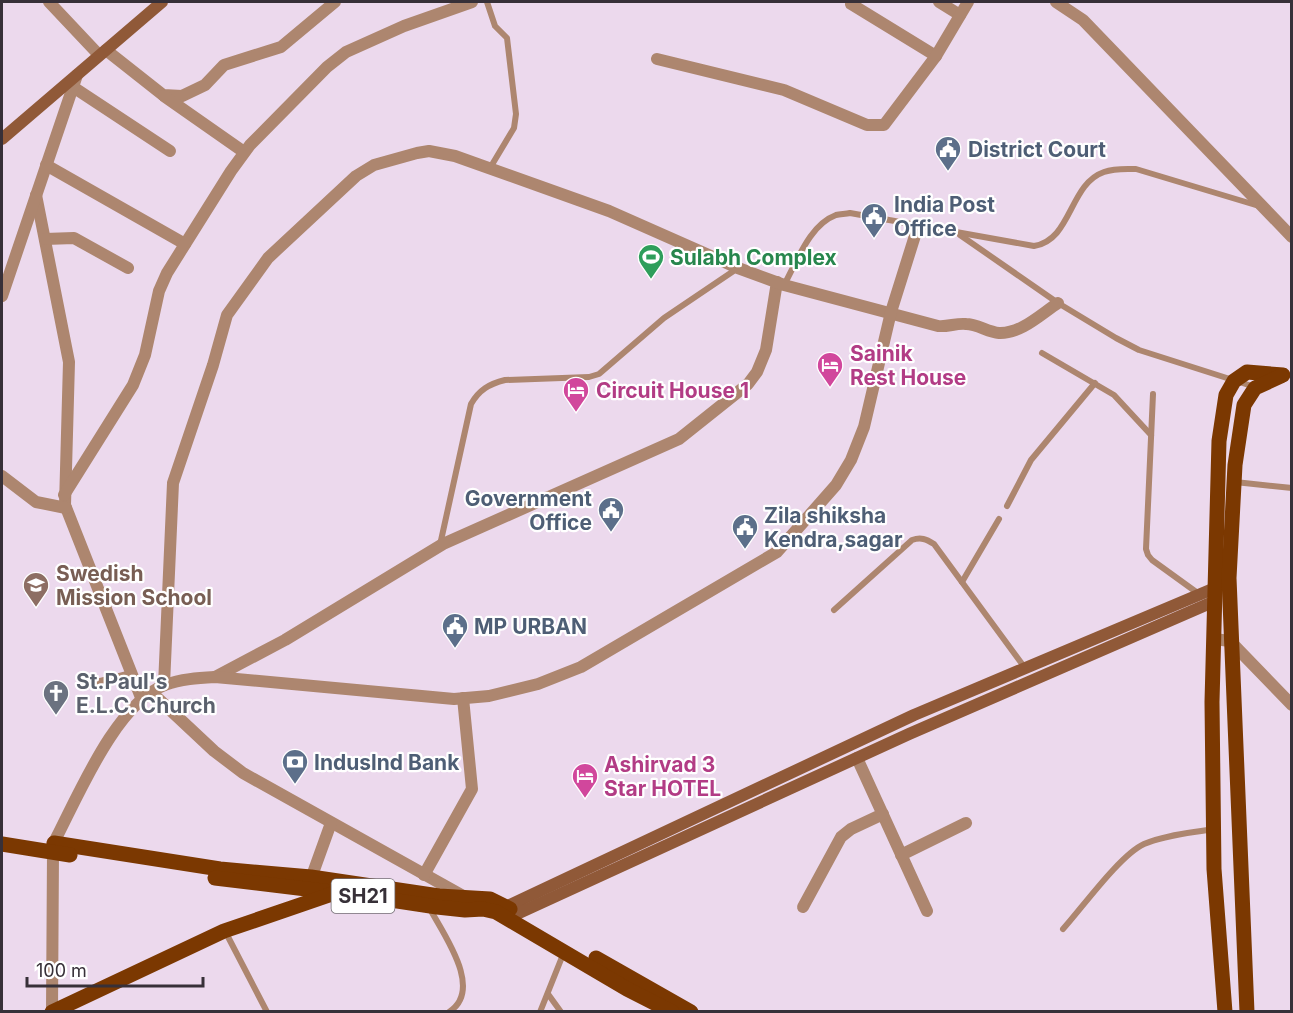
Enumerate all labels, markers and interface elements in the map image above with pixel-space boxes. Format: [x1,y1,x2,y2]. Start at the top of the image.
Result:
public building icon: District Court [933,134,963,172]
place label: District Court [968,137,1106,162]
place label: India Post Office [894,192,995,241]
public building icon: India Post Office [859,201,889,239]
sports icon: Sulabh Complex [636,242,666,280]
place label: Sulabh Complex [670,245,837,270]
place label: Sainik Rest House [850,341,966,390]
hotel icon: Sainik Rest House [815,350,845,388]
hotel icon: Circuit House 1 [561,375,591,413]
place label: Circuit House 1 [596,378,749,403]
place label: Government Office [465,486,592,535]
public building icon: Government Office [596,495,626,533]
place label: Zila shiksha Kendra,sagar [764,503,903,552]
public building icon: Zila shiksha Kendra,sagar [730,512,760,550]
place label: Swedish Mission School [56,561,212,610]
school or university icon: Swedish Mission School [21,570,51,608]
public building icon: MP URBAN [440,611,470,649]
place label: MP URBAN [474,614,587,639]
place label: St.Paul's E.L.C. Church [76,669,216,718]
church icon: St.Paul's E.L.C. Church [41,678,71,716]
bank icon: Induslnd Bank [280,747,310,785]
place label: Induslnd Bank [314,750,460,775]
place label: Ashirvad 3 Star HOTEL [604,752,721,801]
hotel icon: Ashirvad 3 Star HOTEL [570,761,600,799]
road number: SH21 [332,879,394,913]
scale bar [27,950,202,988]
text: 100 m [36,960,87,981]

